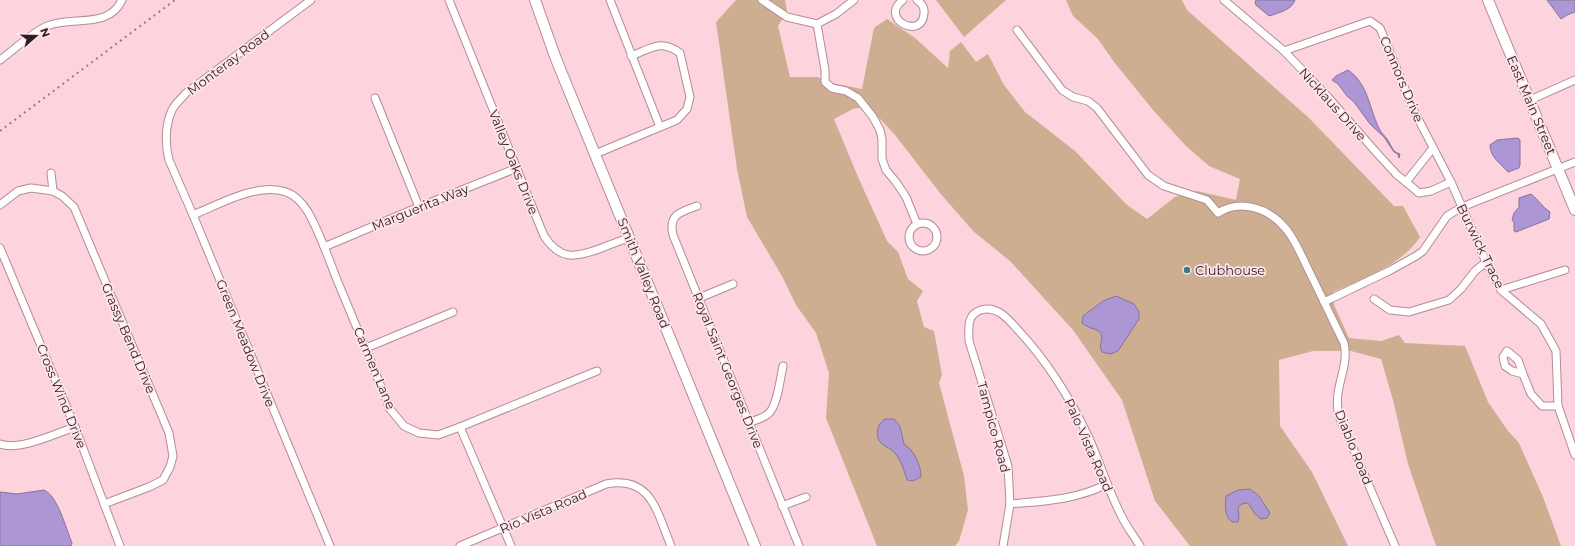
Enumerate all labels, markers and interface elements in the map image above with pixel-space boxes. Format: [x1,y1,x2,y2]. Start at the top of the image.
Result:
north arrow [16,16,56,56]
text: N [37,26,53,39]
street label: Monteray Road [184,26,272,98]
street label: Connors Drive [1377,34,1427,125]
street label: East Main Street [1504,53,1560,157]
street label: Nicklaus Drive [1296,64,1370,144]
street label: Valley Oaks Drive [486,107,542,217]
street label: Marguerita Way [369,180,472,234]
street label: Burwick Trace [1454,201,1508,291]
street label: Smith Valley Road [615,215,673,331]
place label: Clubhouse [1195,262,1265,278]
marker: Clubhouse [1182,265,1192,275]
street label: Green Meadow Drive [213,277,279,409]
street label: Grassy Bend Drive [99,280,160,396]
street label: Royal Saint Georges Drive [689,290,767,451]
street label: Carmen Lane [350,325,400,412]
street label: Cross Wind Drive [34,341,90,451]
street label: Tampico Road [974,380,1014,474]
street label: Palo Vista Road [1061,396,1117,494]
street label: Diablo Road [1332,407,1376,487]
street label: Rio Vista Road [497,485,589,537]

